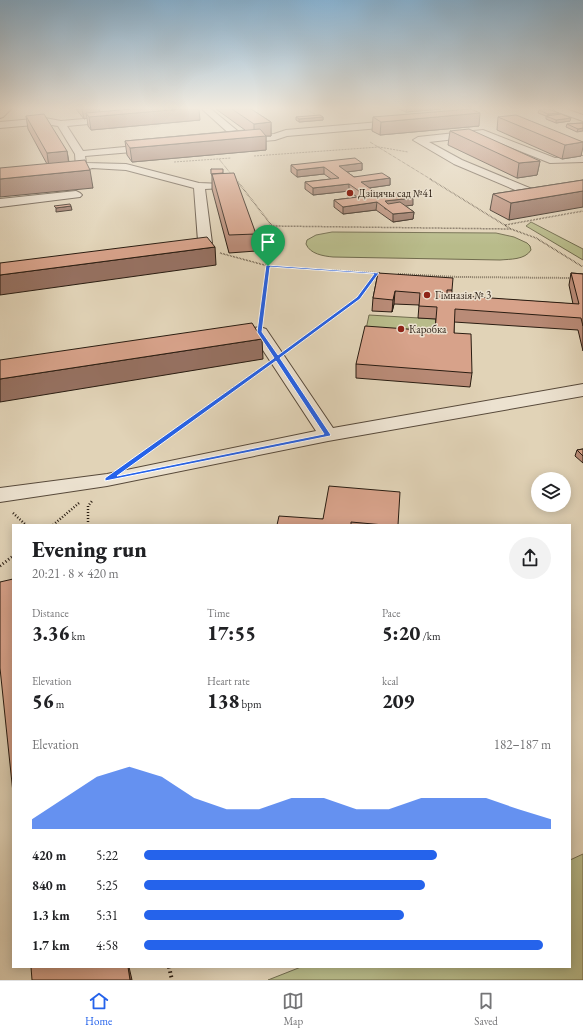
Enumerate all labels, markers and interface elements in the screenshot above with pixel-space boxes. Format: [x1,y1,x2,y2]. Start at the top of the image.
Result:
place label: Дзіцячы сад №41 [358,186,433,200]
marker: Дзіцячы сад №41 [345,188,355,198]
pin [251,225,285,266]
icon: arrive [257,231,279,253]
place label: Гімназія № 3 [435,288,491,302]
marker: Гімназія № 3 [422,290,432,300]
place label: Каробка [409,322,447,336]
marker: Каробка [396,324,406,334]
map controls [531,472,571,512]
button: layers [531,472,571,512]
text: Evening run [32,535,147,564]
button: share [509,537,551,579]
text: 20:21 · 8 × 420 m [32,565,119,582]
text: Distance [32,606,69,620]
text: Time [207,606,230,620]
text: Pace [382,606,400,620]
text: 3.36 [32,620,69,646]
text: 17:55 [207,620,256,646]
text: 5:20 [382,620,420,646]
text: km [69,629,85,643]
text: /km [420,629,441,643]
text: Elevation [32,674,72,688]
text: Heart rate [207,674,250,688]
text: kcal [382,674,399,688]
text: 56 [32,688,54,714]
text: 138 [207,688,239,714]
text: 209 [382,688,414,714]
text: m [54,697,64,711]
text: bpm [239,697,262,711]
text: Elevation [32,736,79,753]
text: 182–187 m [494,736,551,753]
text: 420 m [32,847,66,864]
text: 5:22 [96,847,118,864]
text: 840 m [32,877,66,894]
text: 5:25 [96,877,118,894]
text: 1.3 km [32,907,70,924]
text: 5:31 [96,907,118,924]
text: 1.7 km [32,937,70,954]
text: 4:58 [96,937,118,954]
tab: Home [85,990,112,1028]
tab: Map [282,990,304,1028]
tab: Saved [474,990,498,1028]

